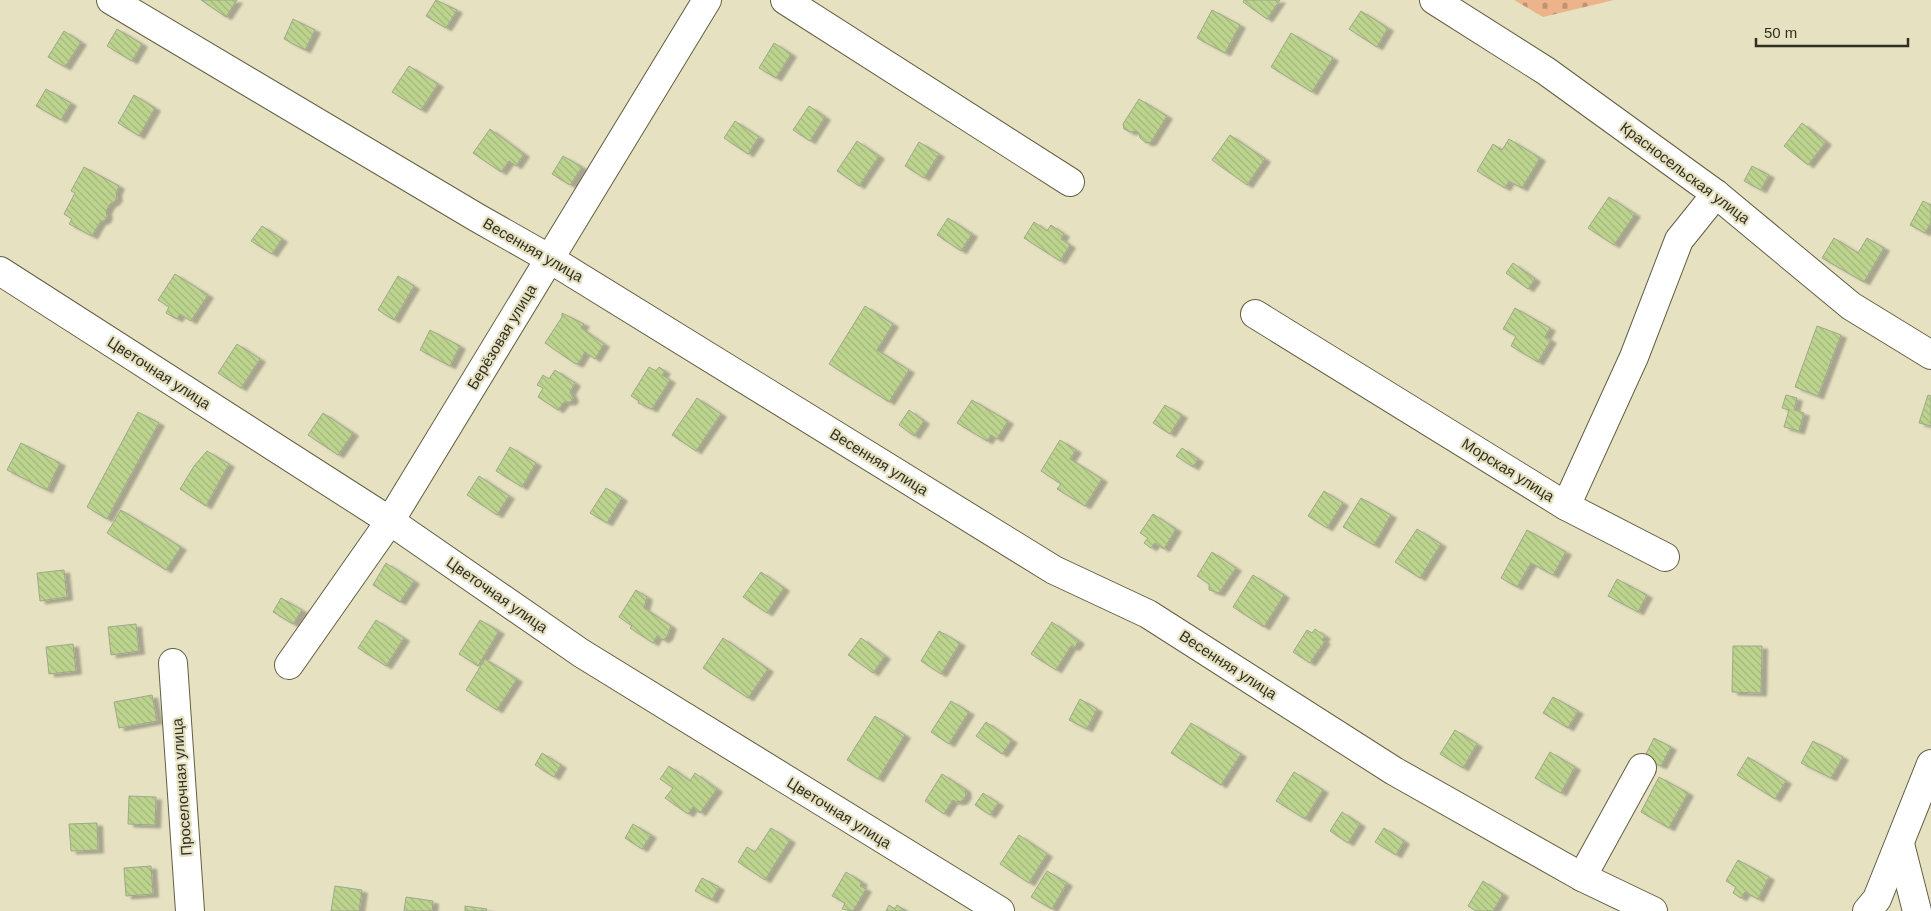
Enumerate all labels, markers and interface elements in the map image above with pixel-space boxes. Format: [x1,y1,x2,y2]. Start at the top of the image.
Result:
scale bar [1756,15,1908,47]
text: 50 m [1764,24,1797,41]
street label: Красносельская улица [1617,118,1754,227]
street label: Весенняя улица [480,214,587,285]
street label: Берёзовая улица [463,281,540,392]
street label: Цветочная улица [105,333,215,413]
street label: Весенняя улица [827,425,932,499]
street label: Морская улица [1459,434,1558,505]
street label: Цветочная улица [443,553,552,636]
street label: Весенняя улица [1177,627,1281,703]
street label: Проселочная улица [168,717,195,856]
street label: Цветочная улица [784,774,895,852]

